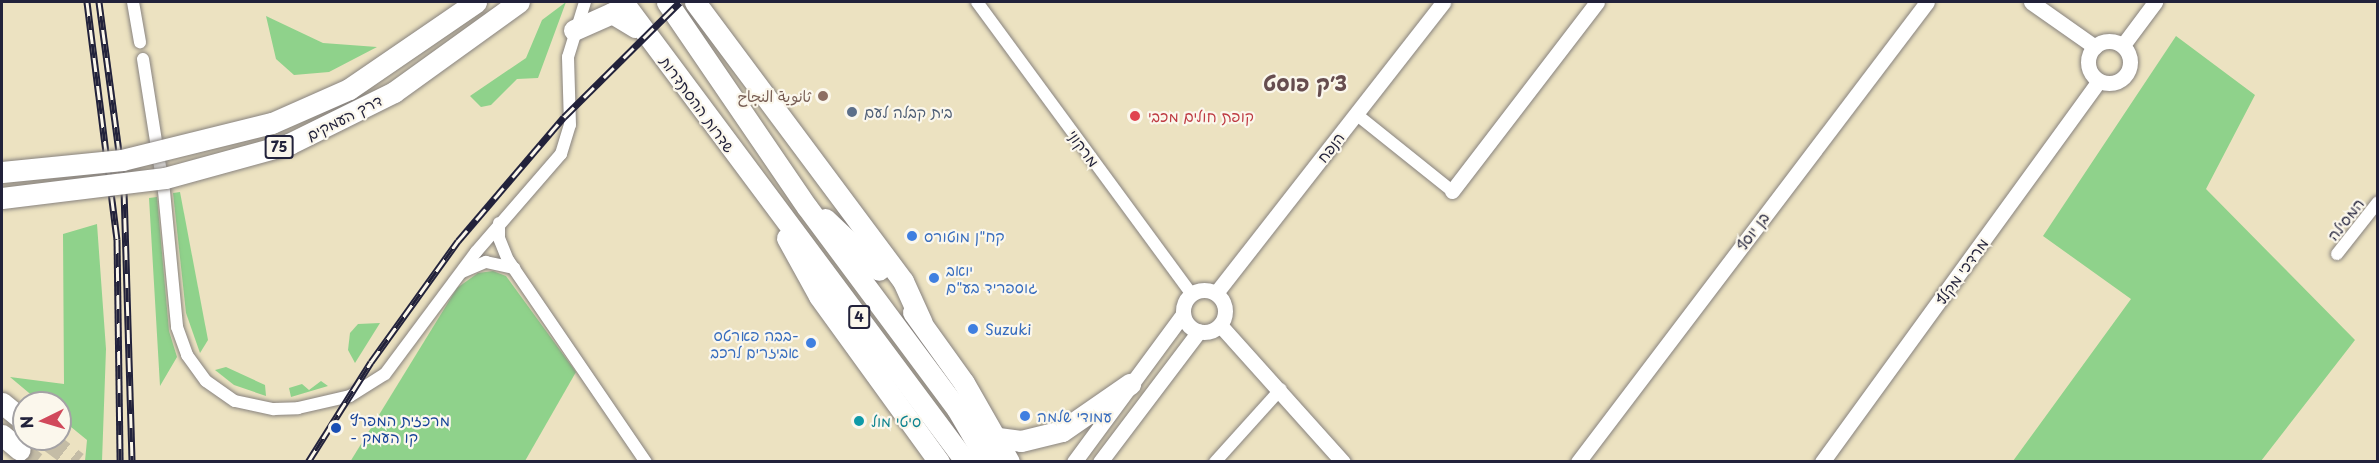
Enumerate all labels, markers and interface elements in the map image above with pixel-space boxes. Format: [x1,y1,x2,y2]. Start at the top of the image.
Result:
street label: שדרות ההסתדרות [657,52,739,156]
district label: צ׳ק פוסט [1263,69,1347,95]
place label: ثانوية النجاح [738,87,811,105]
marker: ثانوية النجاح [816,89,830,103]
street label: דרך העמקים [303,90,385,144]
place label: בית קבלה לעם [864,103,953,121]
marker: בית קבלה לעם [845,105,859,119]
marker: קופת חולים מכבי [1126,107,1144,125]
place label: קופת חולים מכבי [1148,107,1254,125]
street label: מרקוני [1065,126,1103,170]
street label: הנפח [1313,128,1347,166]
road number: 75 [264,136,294,158]
street label: המסילה [2323,194,2367,244]
street label: בן יוסף [1732,208,1772,254]
place label: קח"ן מוטורס [924,227,1005,245]
marker: קח"ן מוטורס [905,229,919,243]
street label: מרדכי מקלף [1931,234,1991,308]
place label: יואב גוספריד בע"ם [946,260,1038,295]
marker: יואב גוספריד בע"ם [927,271,941,285]
road number: 4 [847,306,871,328]
place label: Suzuki [985,320,1031,338]
marker: Suzuki [966,322,980,336]
place label: בבה פארטס- אביזרים לרכב [710,325,799,360]
marker: בבה פארטס- אביזרים לרכב [804,336,818,350]
north arrow [12,391,72,451]
place label: עמודי שלמה [1037,407,1112,425]
marker: עמודי שלמה [1018,409,1032,423]
place label: מרכזית המפרץ - קו העמק [350,410,450,445]
place label: סיטי מול [871,412,921,430]
marker: סיטי מול [852,414,866,428]
text: N [14,415,39,430]
marker: מרכזית המפרץ - קו העמק [327,419,345,437]

